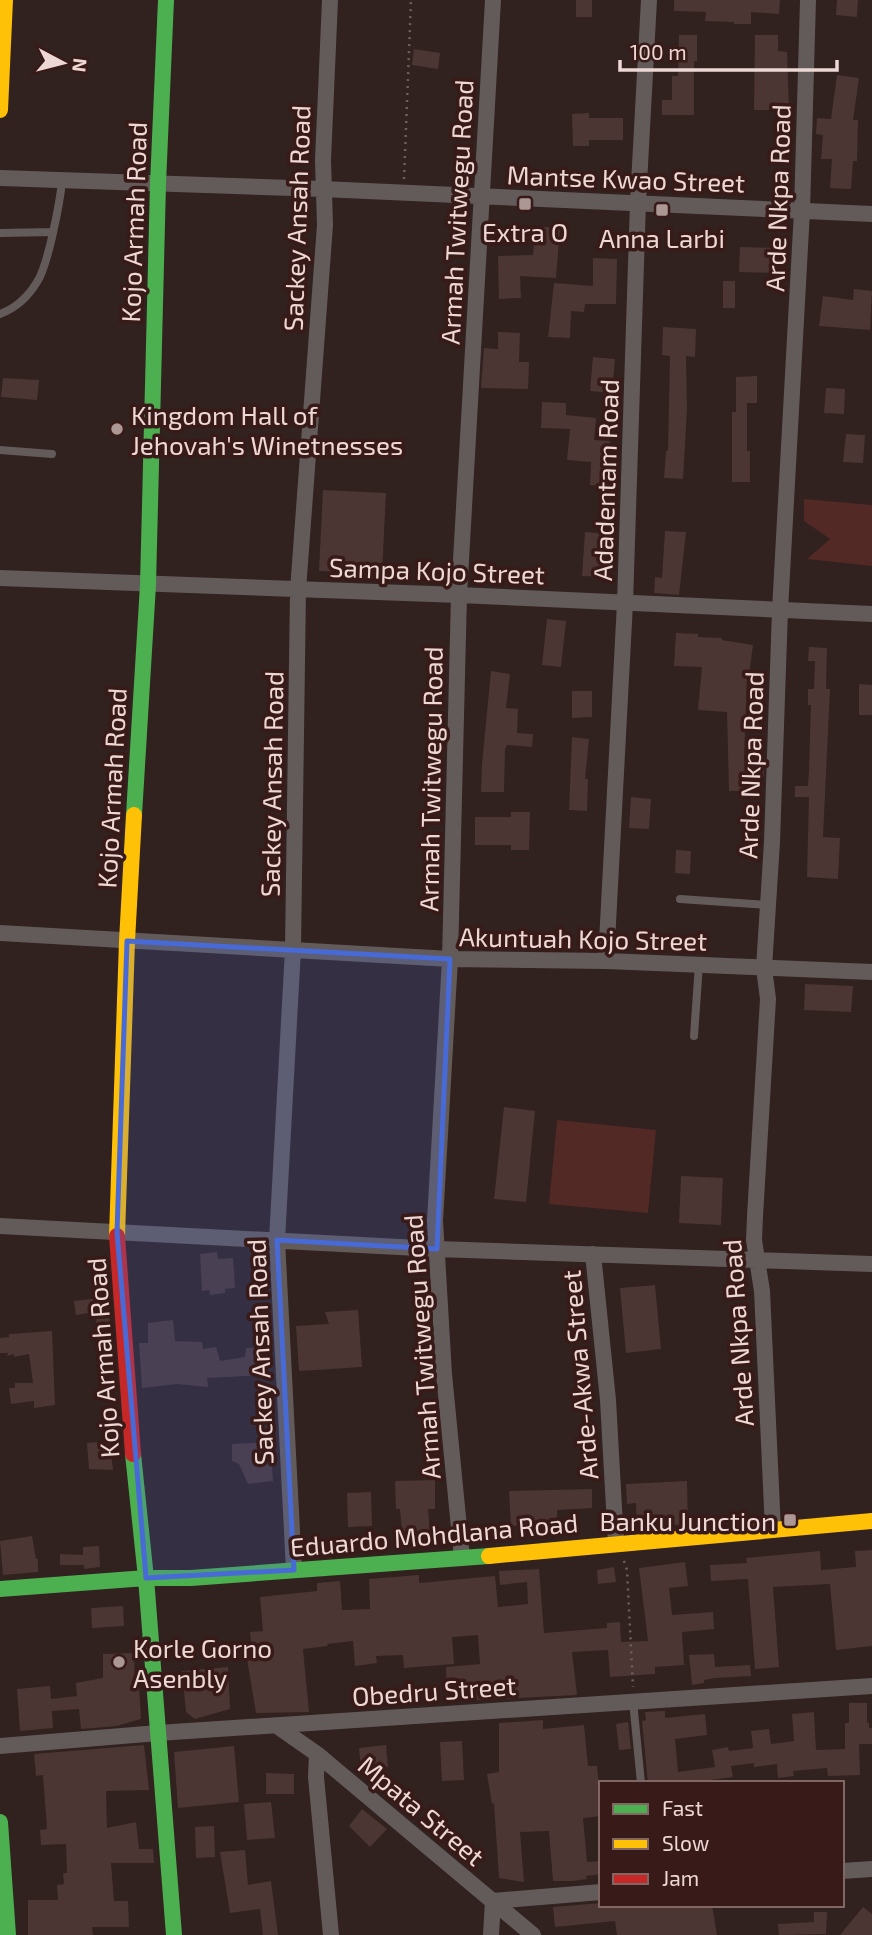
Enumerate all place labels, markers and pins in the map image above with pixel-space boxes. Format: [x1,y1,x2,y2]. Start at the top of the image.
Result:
marker: Extra O [517,196,533,212]
marker: Anna Larbi [654,202,670,218]
place label: Extra O [482,216,568,247]
place label: Anna Larbi [599,222,725,253]
place label: Kingdom Hall of Jehovah's Winetnesses [131,399,403,460]
marker: Kingdom Hall of Jehovah's Winetnesses [109,421,125,437]
place label: Banku Junction [599,1505,776,1536]
marker: Banku Junction [782,1512,798,1528]
place label: Korle Gorno Asenbly [133,1632,272,1693]
marker: Korle Gorno Asenbly [111,1654,127,1670]

